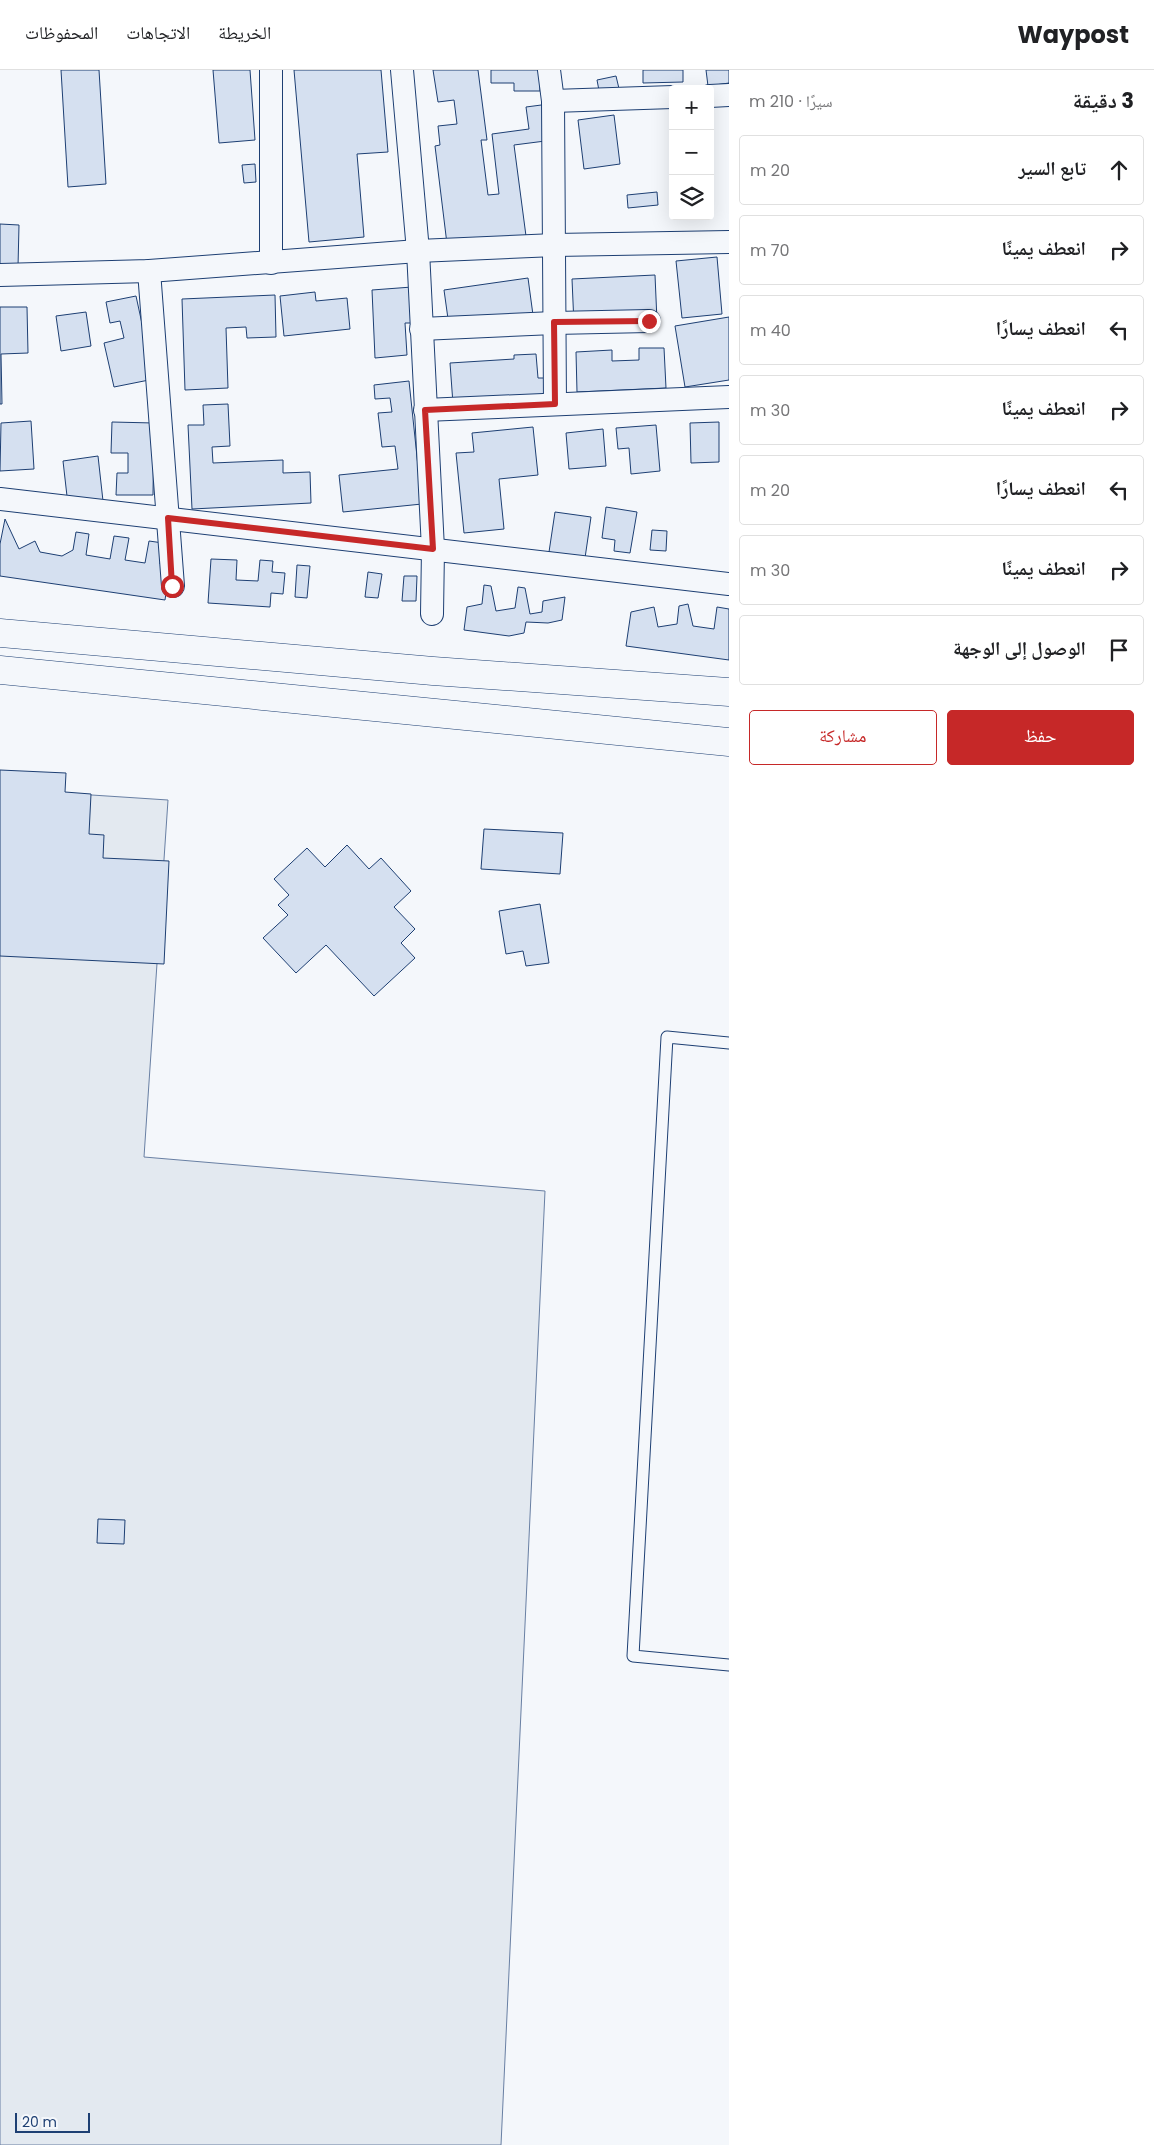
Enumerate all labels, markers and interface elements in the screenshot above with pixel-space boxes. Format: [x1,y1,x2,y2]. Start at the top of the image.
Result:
text: Waypost [1018,18,1129,51]
text: المحفوظات [25,20,98,45]
text: الاتجاهات [126,20,190,45]
text: الخريطة [218,20,271,45]
map controls [669,85,714,220]
button: + [669,85,714,130]
text: 3 دقيقة [1073,86,1134,115]
text: سيرًا · 210 m [749,90,833,113]
button: − [669,130,714,175]
text: تابع السير [1019,155,1086,182]
icon: ahead [1105,156,1133,184]
text: 20 m [750,159,790,182]
button: layers [669,175,714,220]
text: انعطف يمينًا [1001,235,1086,262]
icon: right [1105,236,1133,264]
text: 70 m [750,239,790,262]
route end [638,310,661,333]
text: انعطف يسارًا [996,315,1086,342]
icon: left [1105,316,1133,344]
text: 40 m [750,319,791,342]
text: انعطف يمينًا [1001,395,1086,422]
icon: right [1105,396,1133,424]
text: 30 m [750,399,790,422]
text: انعطف يسارًا [996,475,1086,502]
icon: left [1105,476,1133,504]
text: 20 m [750,479,790,502]
text: انعطف يمينًا [1001,555,1086,582]
icon: right [1105,556,1133,584]
text: 30 m [750,559,790,582]
route start [161,575,184,598]
text: الوصول إلى الوجهة [953,635,1086,662]
icon: arrive [1105,636,1133,664]
button: مشاركة [749,710,937,765]
button: حفظ [947,710,1134,765]
scale bar [15,2110,90,2133]
text: 20 m [22,2112,57,2132]

